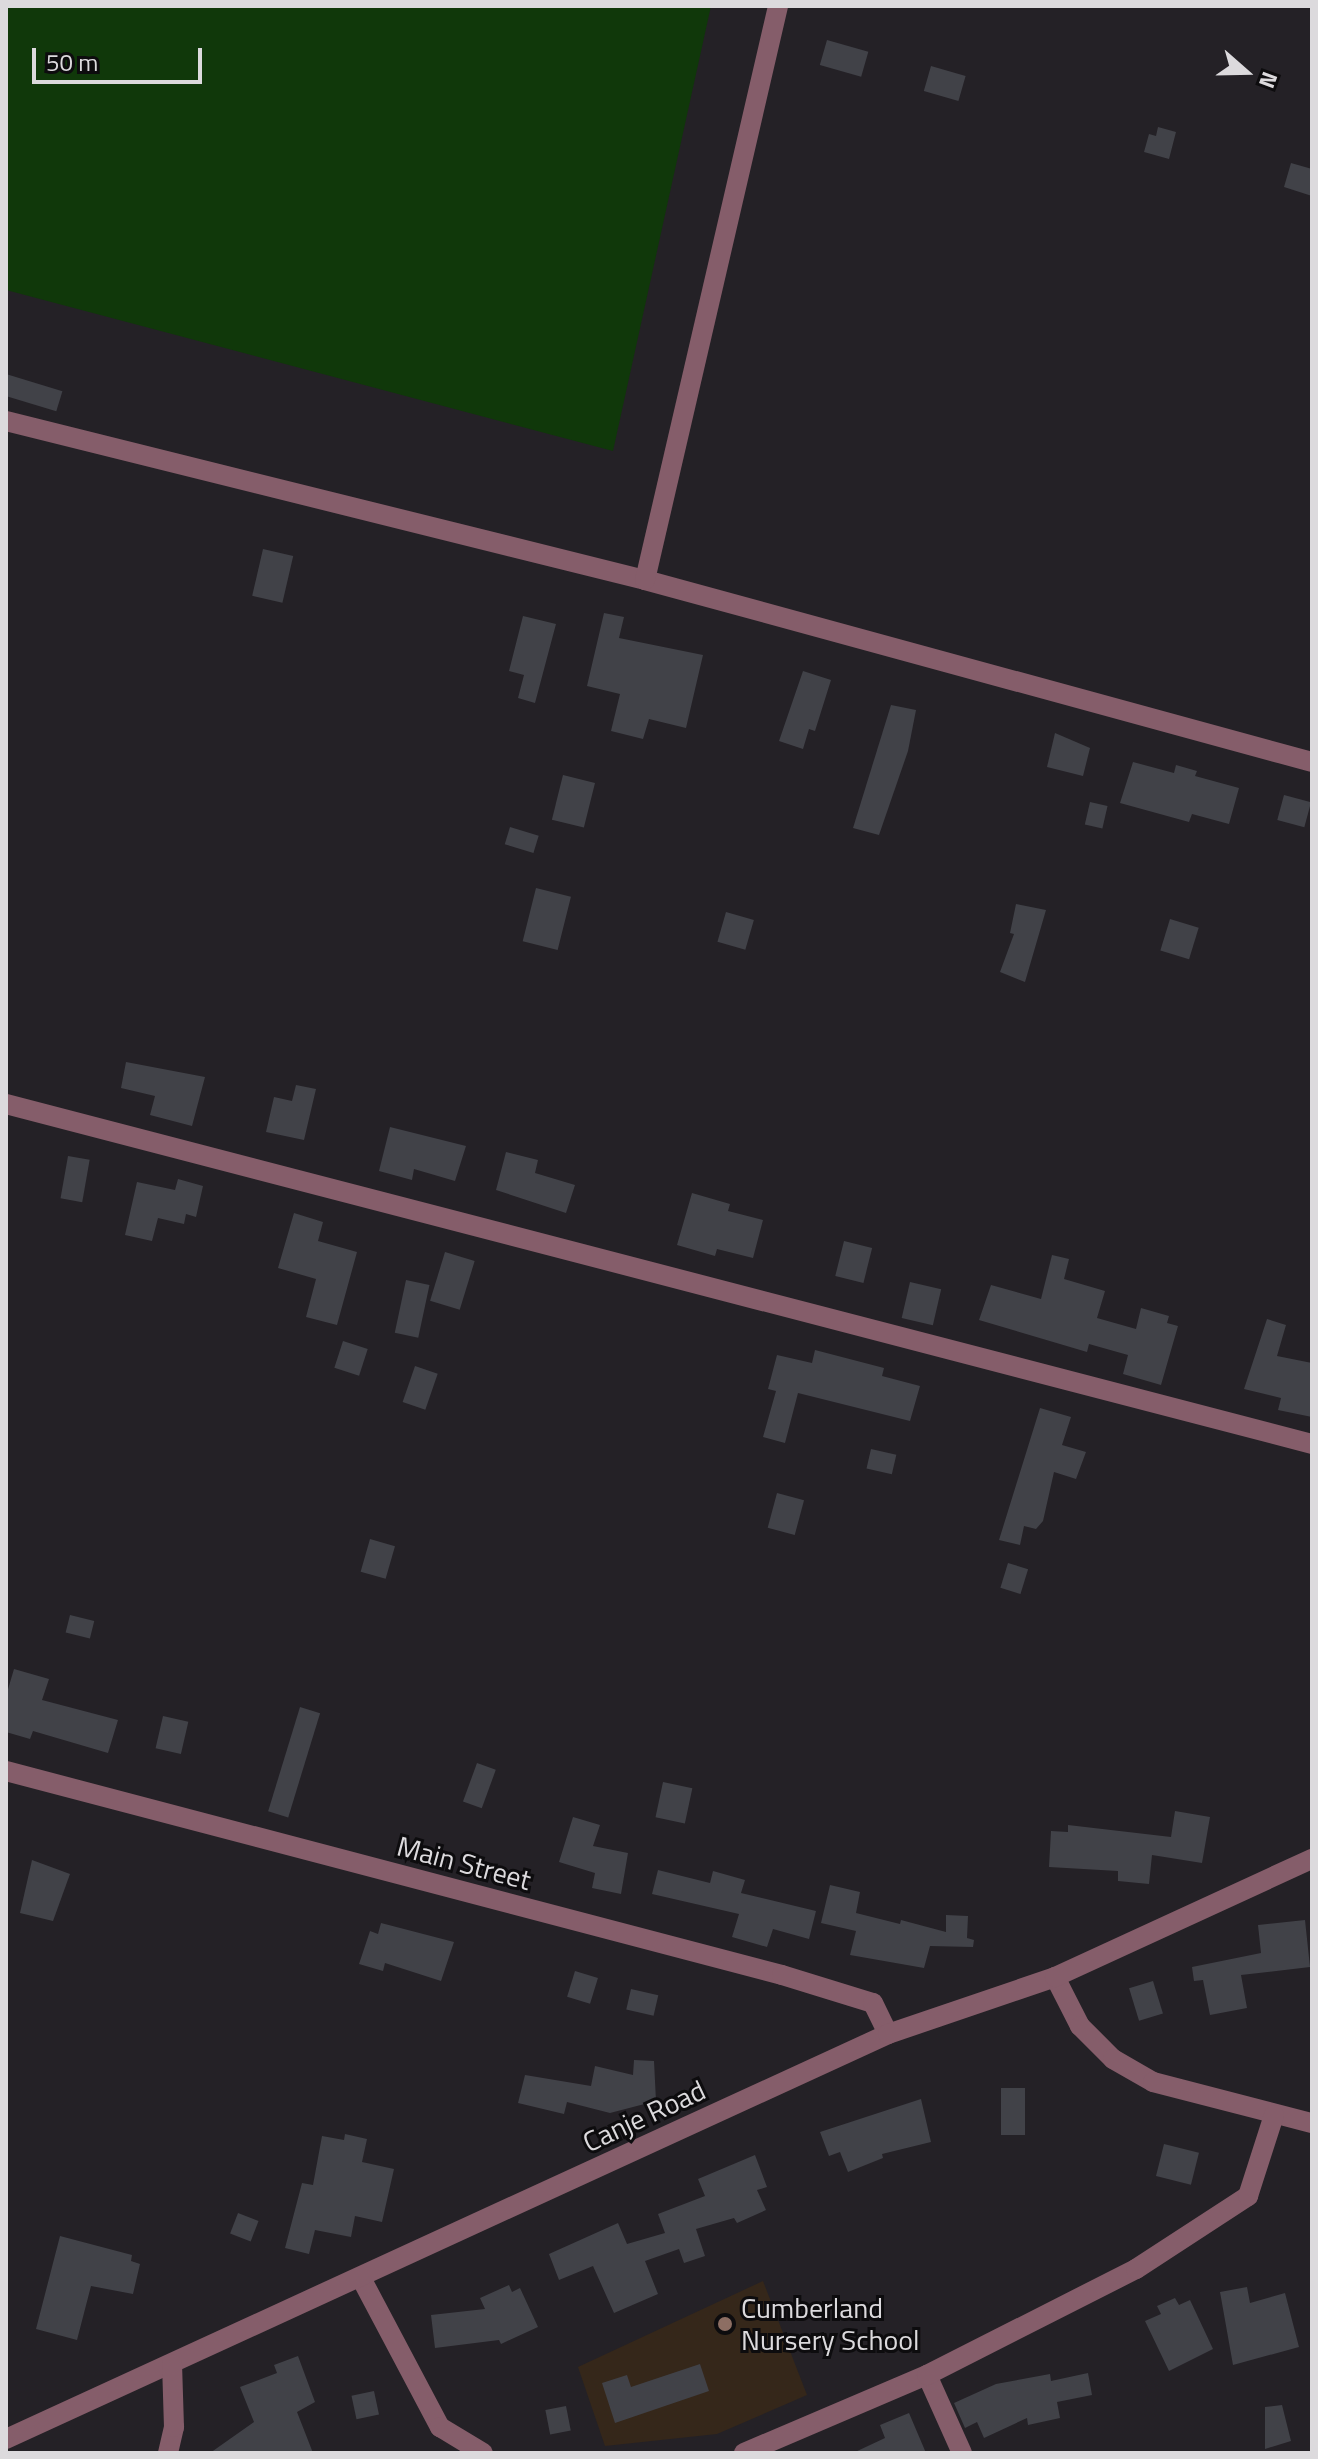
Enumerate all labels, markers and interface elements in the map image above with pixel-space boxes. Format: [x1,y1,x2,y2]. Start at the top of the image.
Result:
scale bar [36,32,206,82]
north arrow [1206,32,1286,112]
text: 50 m [46,44,98,80]
text: N [1250,67,1287,93]
street label: Main Street [393,1829,535,1897]
street label: Canje Road [577,2073,711,2159]
place label: Cumberland Nursery School [741,2291,919,2357]
marker: Cumberland Nursery School [716,2315,734,2333]

